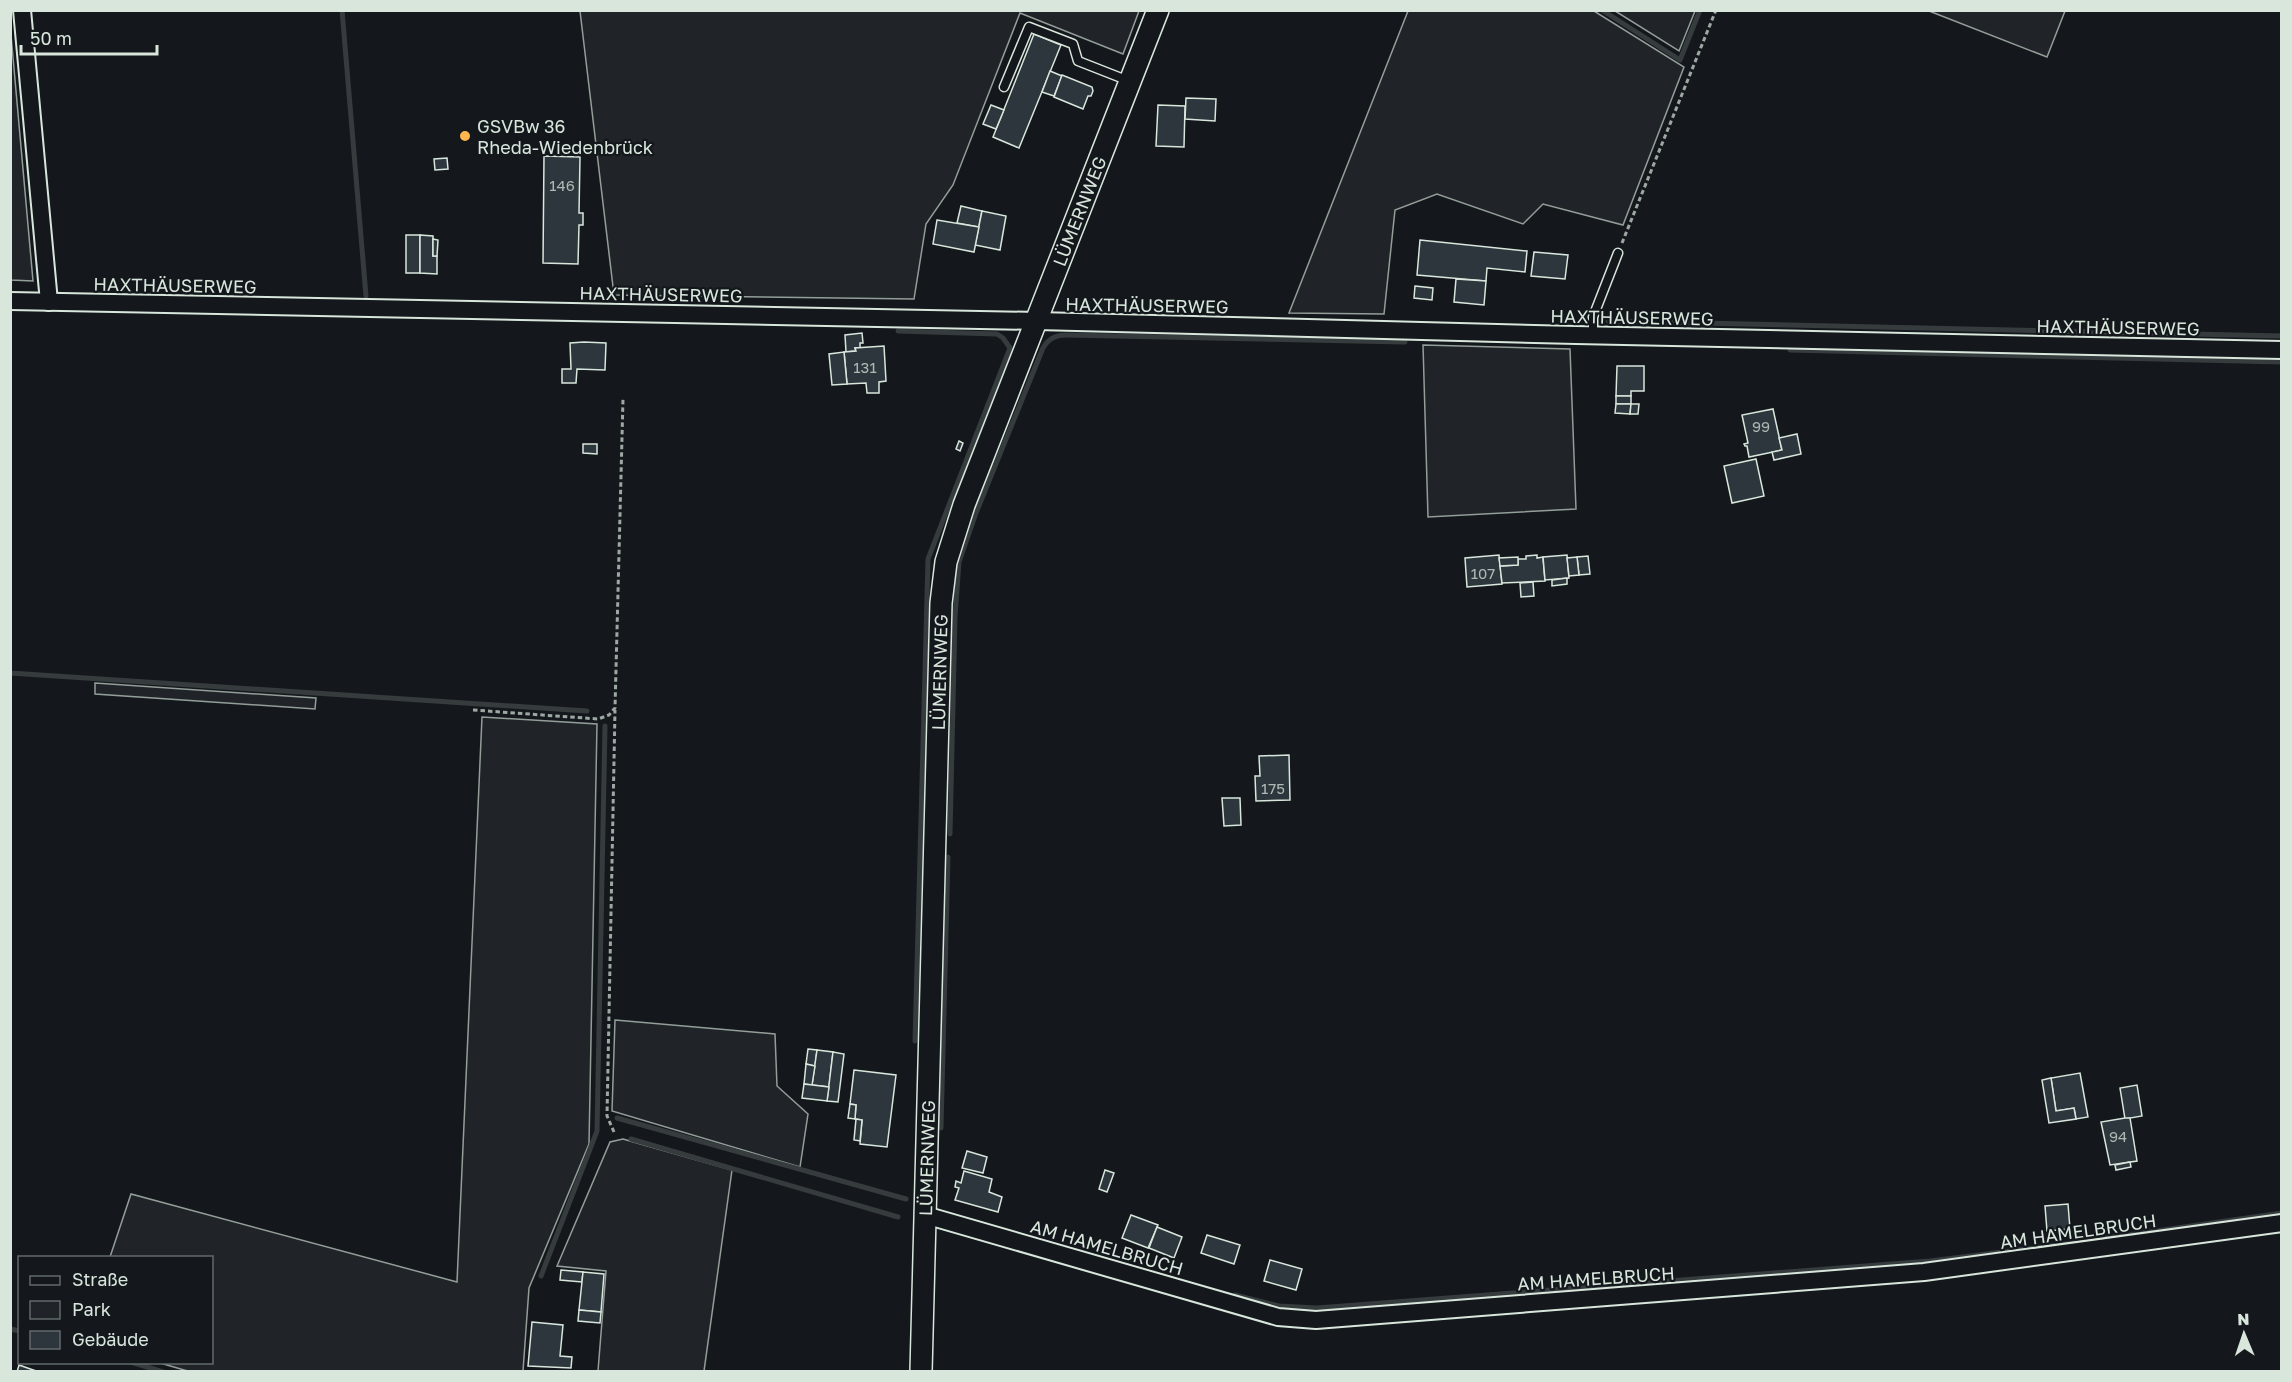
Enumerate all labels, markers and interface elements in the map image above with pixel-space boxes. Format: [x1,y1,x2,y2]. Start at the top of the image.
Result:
scale bar [21,18,158,56]
text: 50 m [30,27,72,49]
place label: GSVBw 36 Rheda-Wiedenbrück [477,115,653,158]
marker: GSVBw 36 Rheda-Wiedenbrück [458,129,472,143]
street label: LÜMERNWEG [1048,153,1111,269]
house number: 146 [549,176,575,194]
street label: HAXTHÄUSERWEG [93,273,257,297]
street label: HAXTHÄUSERWEG [579,282,743,306]
street label: HAXTHÄUSERWEG [1065,293,1229,317]
street label: HAXTHÄUSERWEG [1550,305,1714,329]
street label: HAXTHÄUSERWEG [2036,315,2200,339]
house number: 131 [853,358,877,376]
house number: 99 [1752,417,1770,435]
house number: 107 [1471,564,1495,582]
street label: LÜMERNWEG [927,614,952,731]
house number: 175 [1261,779,1285,797]
street label: LÜMERNWEG [914,1100,939,1216]
house number: 94 [2109,1127,2127,1145]
street label: AM HAMELBRUCH [1998,1209,2158,1253]
street label: AM HAMELBRUCH [1028,1215,1186,1279]
legend [18,1256,213,1364]
street label: AM HAMELBRUCH [1517,1262,1675,1294]
text: Straße [72,1268,128,1290]
text: Park [72,1298,111,1320]
north arrow [2214,1304,2274,1364]
text: N [2237,1309,2250,1329]
text: Gebäude [72,1328,149,1350]

